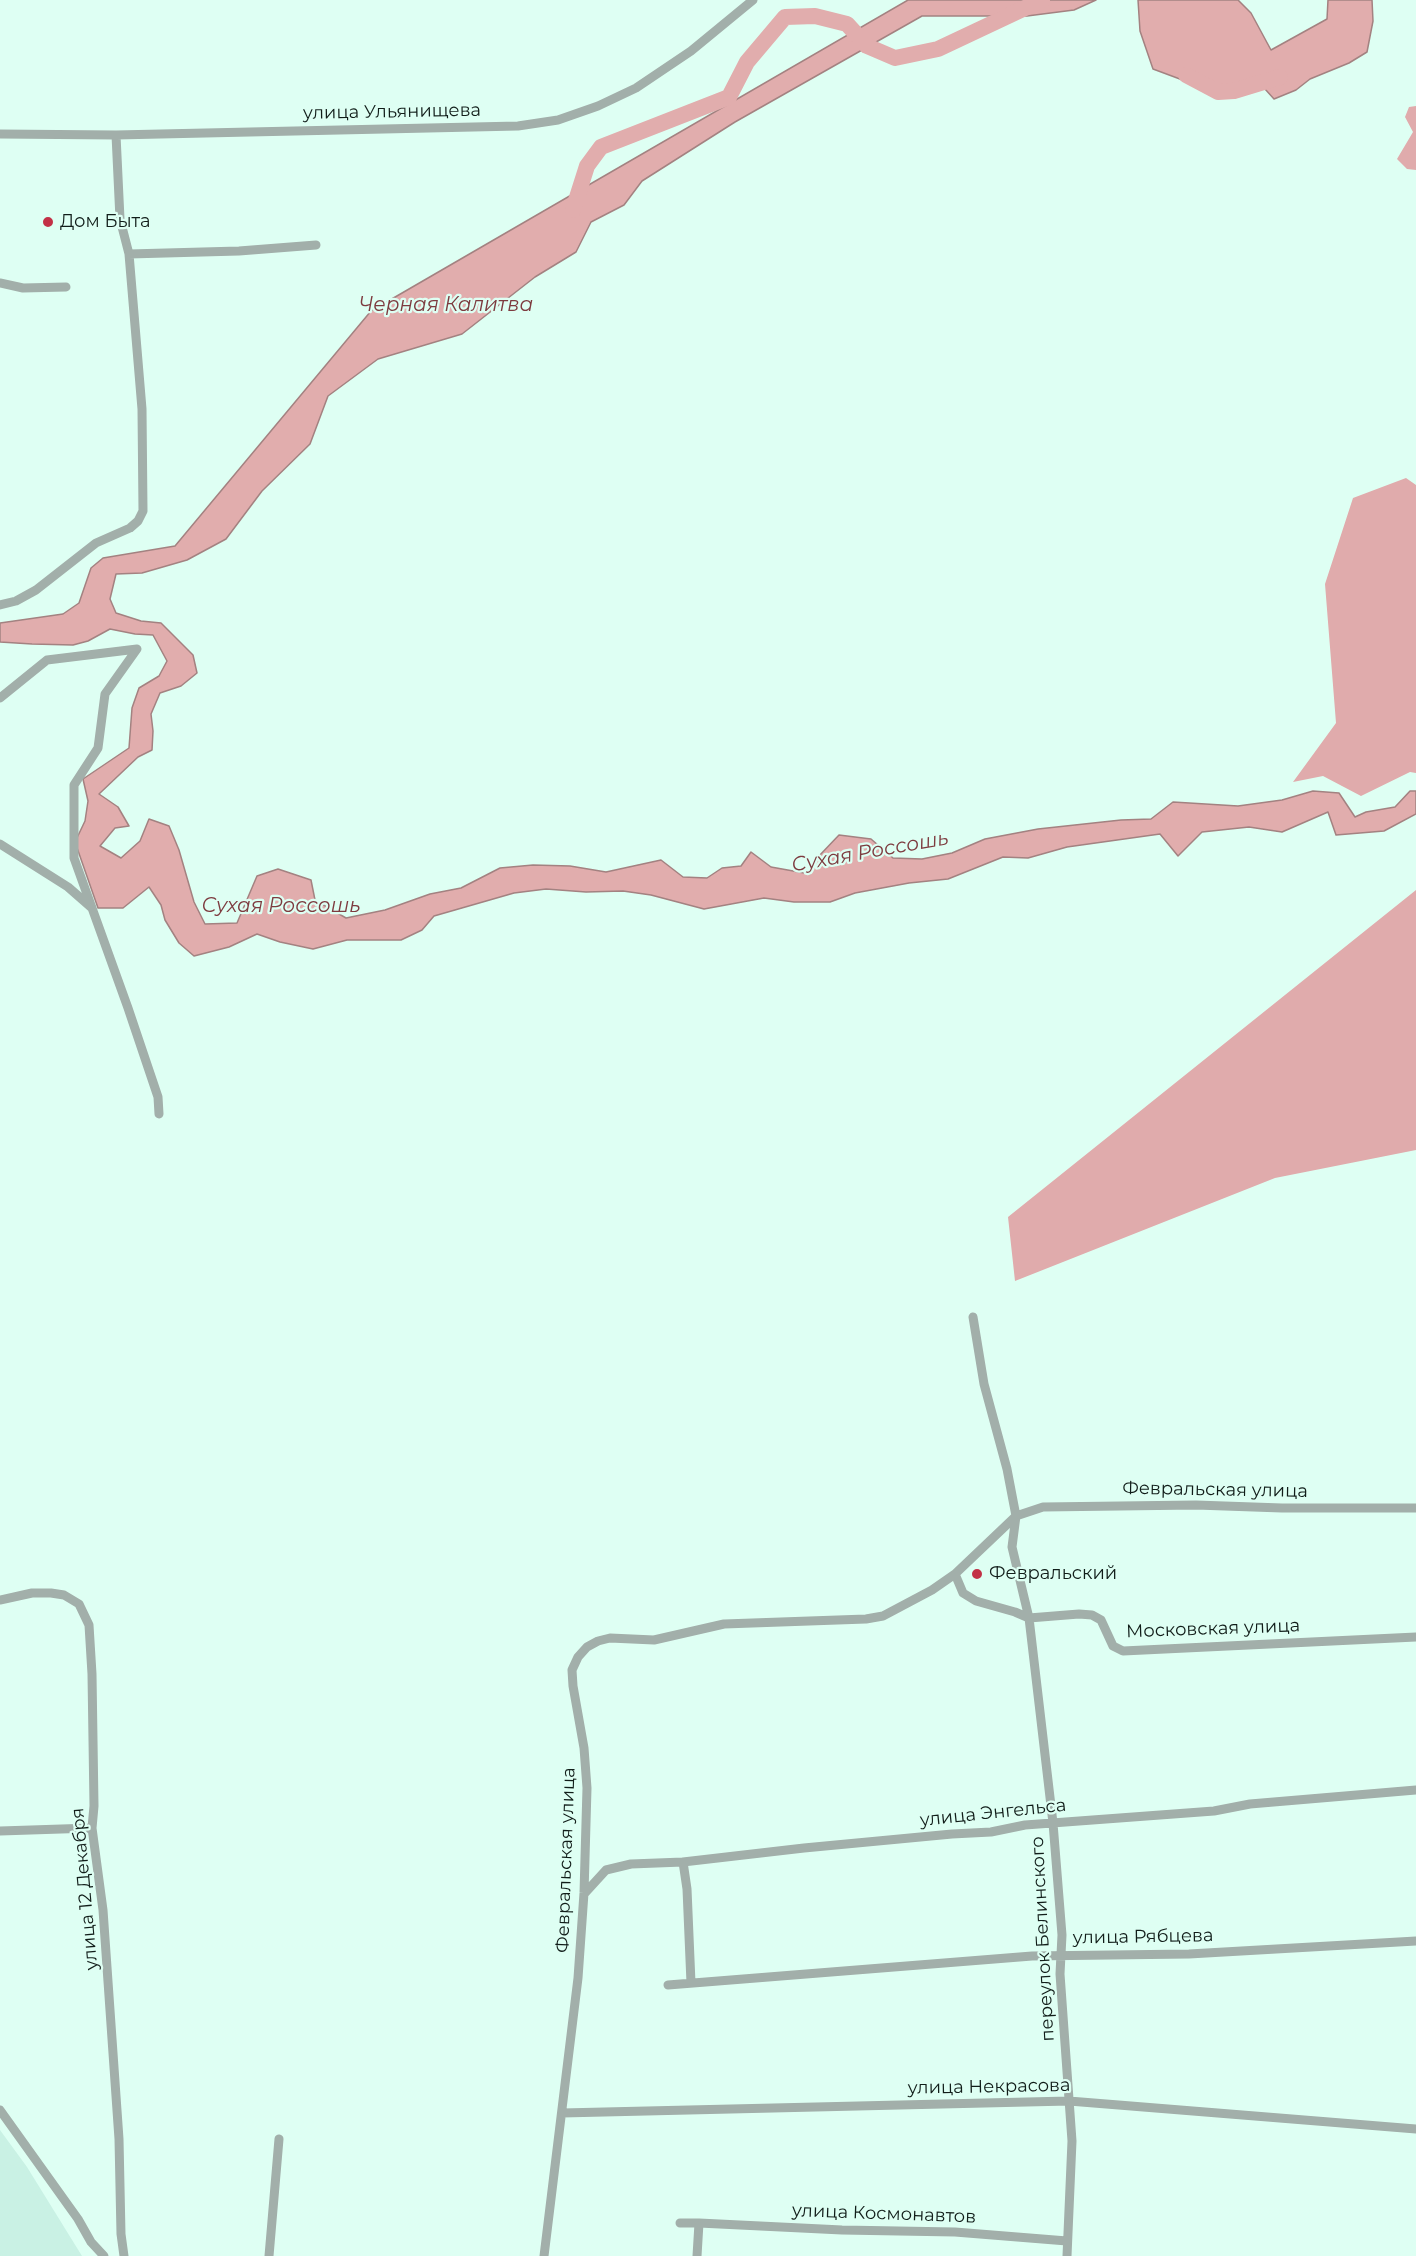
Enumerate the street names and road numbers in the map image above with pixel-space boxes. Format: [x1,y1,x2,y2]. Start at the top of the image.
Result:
street label: улица Ульянищева [303,100,481,124]
street label: Февральская улица [1122,1478,1308,1502]
street label: Московская улица [1126,1615,1300,1643]
street label: Февральская улица [552,1767,580,1953]
street label: улица Энгельса [919,1795,1067,1831]
street label: улица 12 Декабря [67,1807,103,1971]
street label: переулок Белинского [1027,1836,1059,2042]
street label: улица Рябцева [1072,1925,1214,1949]
street label: улица Некрасова [907,2075,1071,2099]
street label: улица Космонавтов [792,2200,976,2228]

